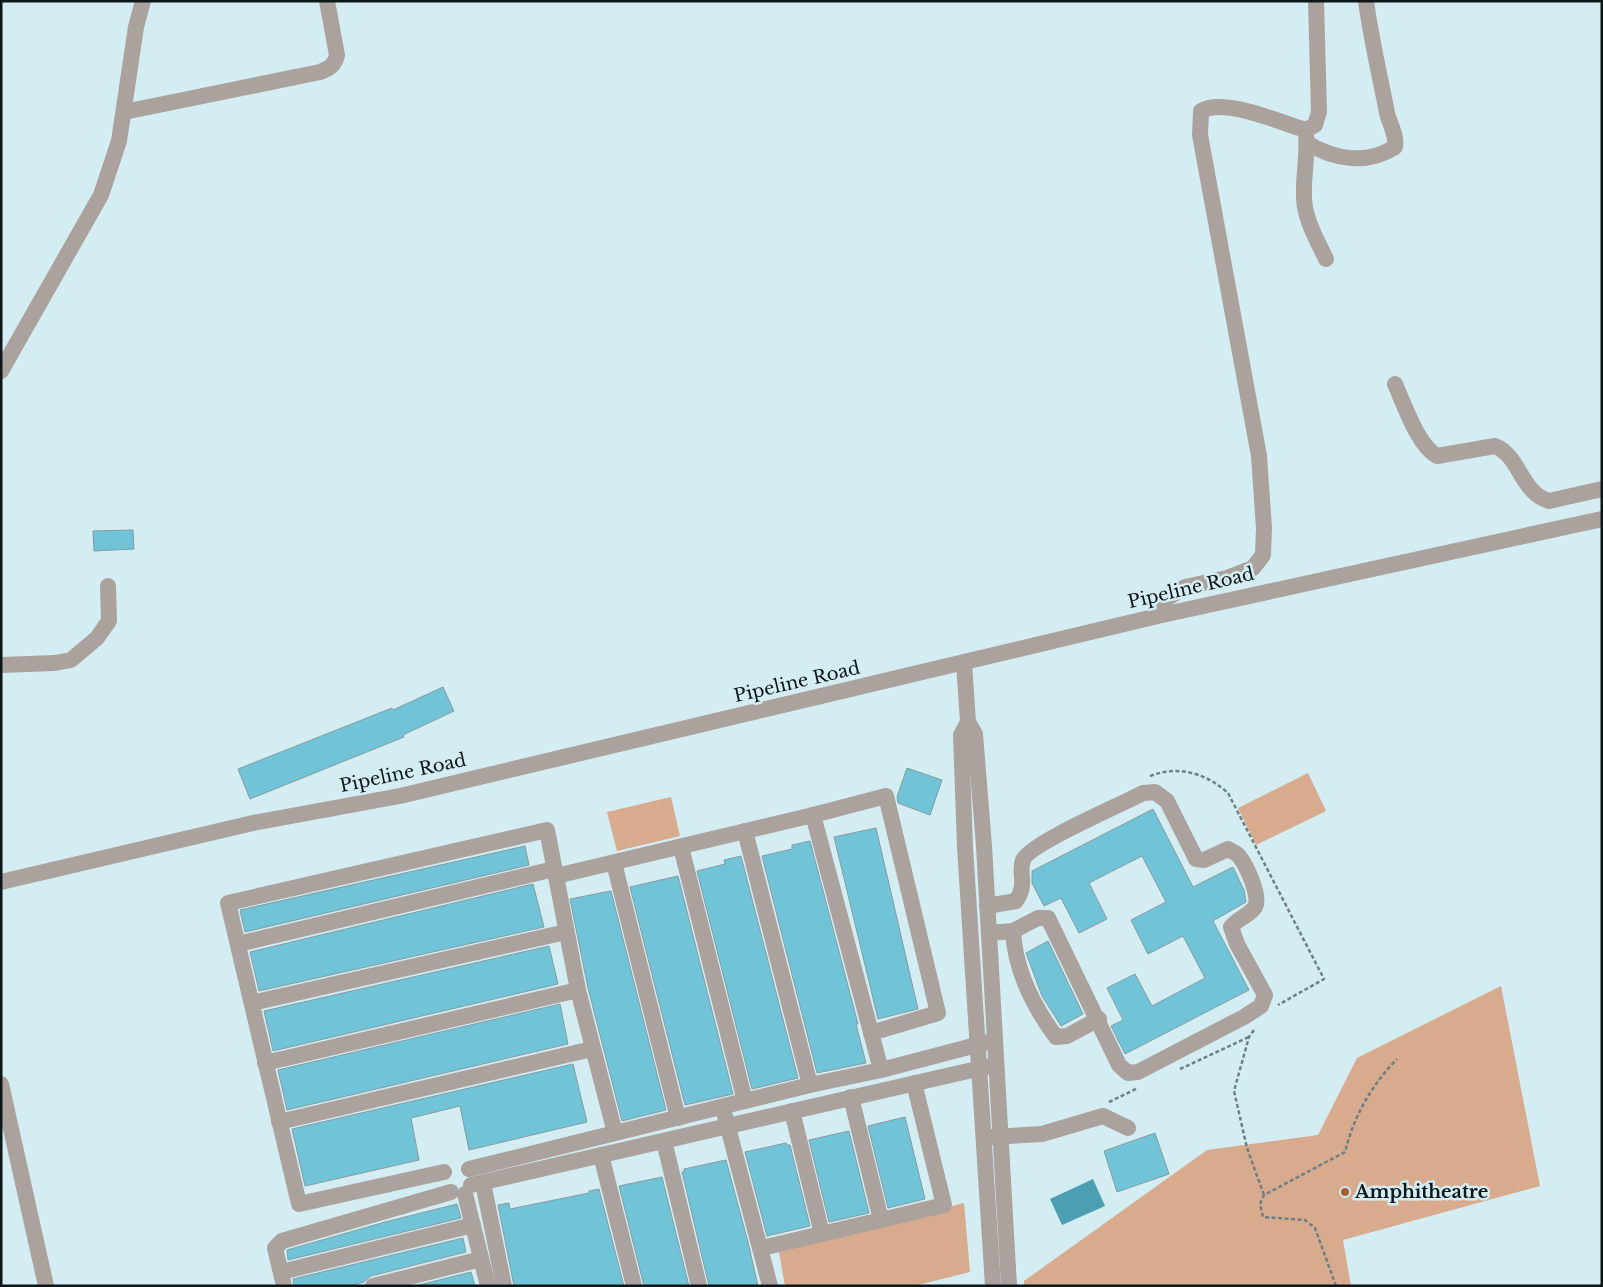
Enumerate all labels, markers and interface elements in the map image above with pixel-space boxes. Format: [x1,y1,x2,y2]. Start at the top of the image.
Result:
street label: Pipeline Road [1126,563,1256,613]
street label: Pipeline Road [732,657,862,707]
street label: Pipeline Road [338,749,468,797]
place label: Amphitheatre [1354,1181,1488,1203]
marker: Amphitheatre [1339,1186,1351,1198]

